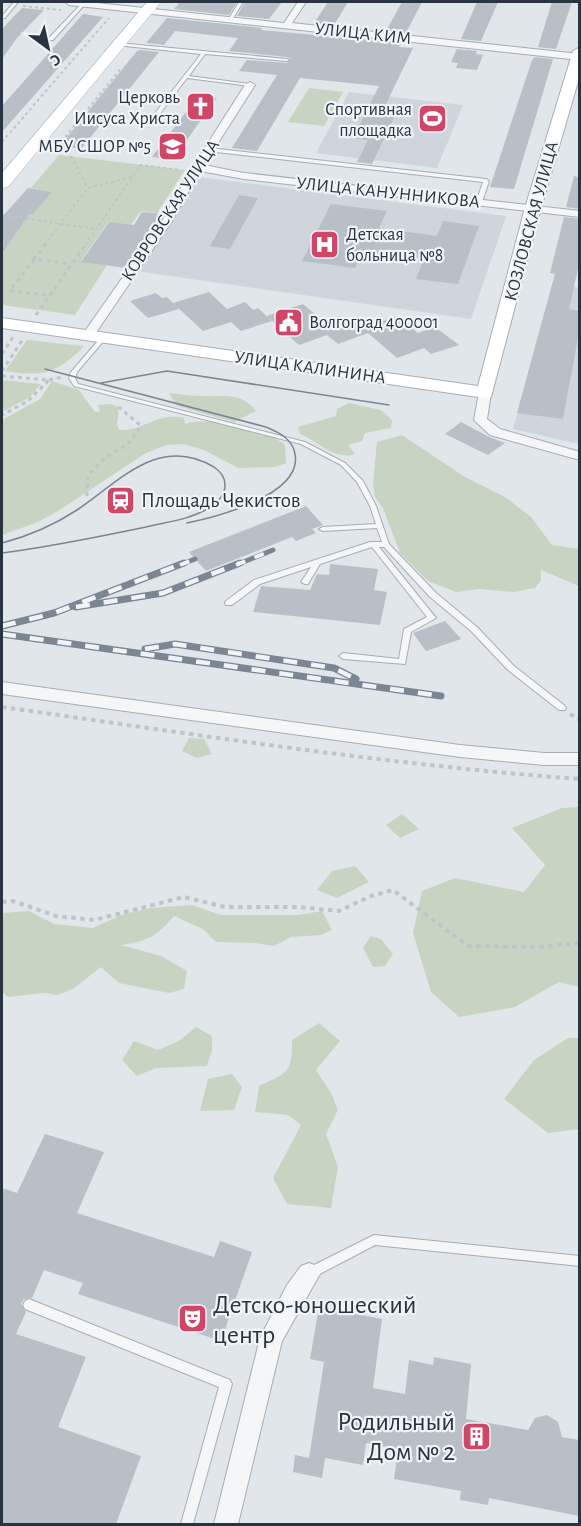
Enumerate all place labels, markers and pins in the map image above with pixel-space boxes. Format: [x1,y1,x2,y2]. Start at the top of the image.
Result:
place label: Церковь Иисуса Христа [74,89,180,128]
church icon: Церковь Иисуса Христа [185,91,217,123]
place label: Спортивная площадка [325,101,412,140]
sports icon: Спортивная площадка [417,103,449,135]
school or university icon: МБУ СШОР №5 [156,130,188,162]
place label: МБУ СШОР №5 [38,138,151,156]
place label: Детская больница №8 [346,226,443,265]
hospital icon: Детская больница №8 [309,228,341,260]
public building icon: Волгоград 400001 [272,306,304,338]
place label: Волгоград 400001 [309,314,439,332]
station icon: Площадь Чекистов [104,484,136,516]
place label: Площадь Чекистов [141,490,300,511]
place label: Детско-юношеский центр [213,1292,417,1348]
theatre icon: Детско-юношеский центр [176,1303,208,1335]
place label: Родильный Дом № 2 [337,1409,455,1465]
building icon: Родильный Дом № 2 [460,1420,492,1452]

